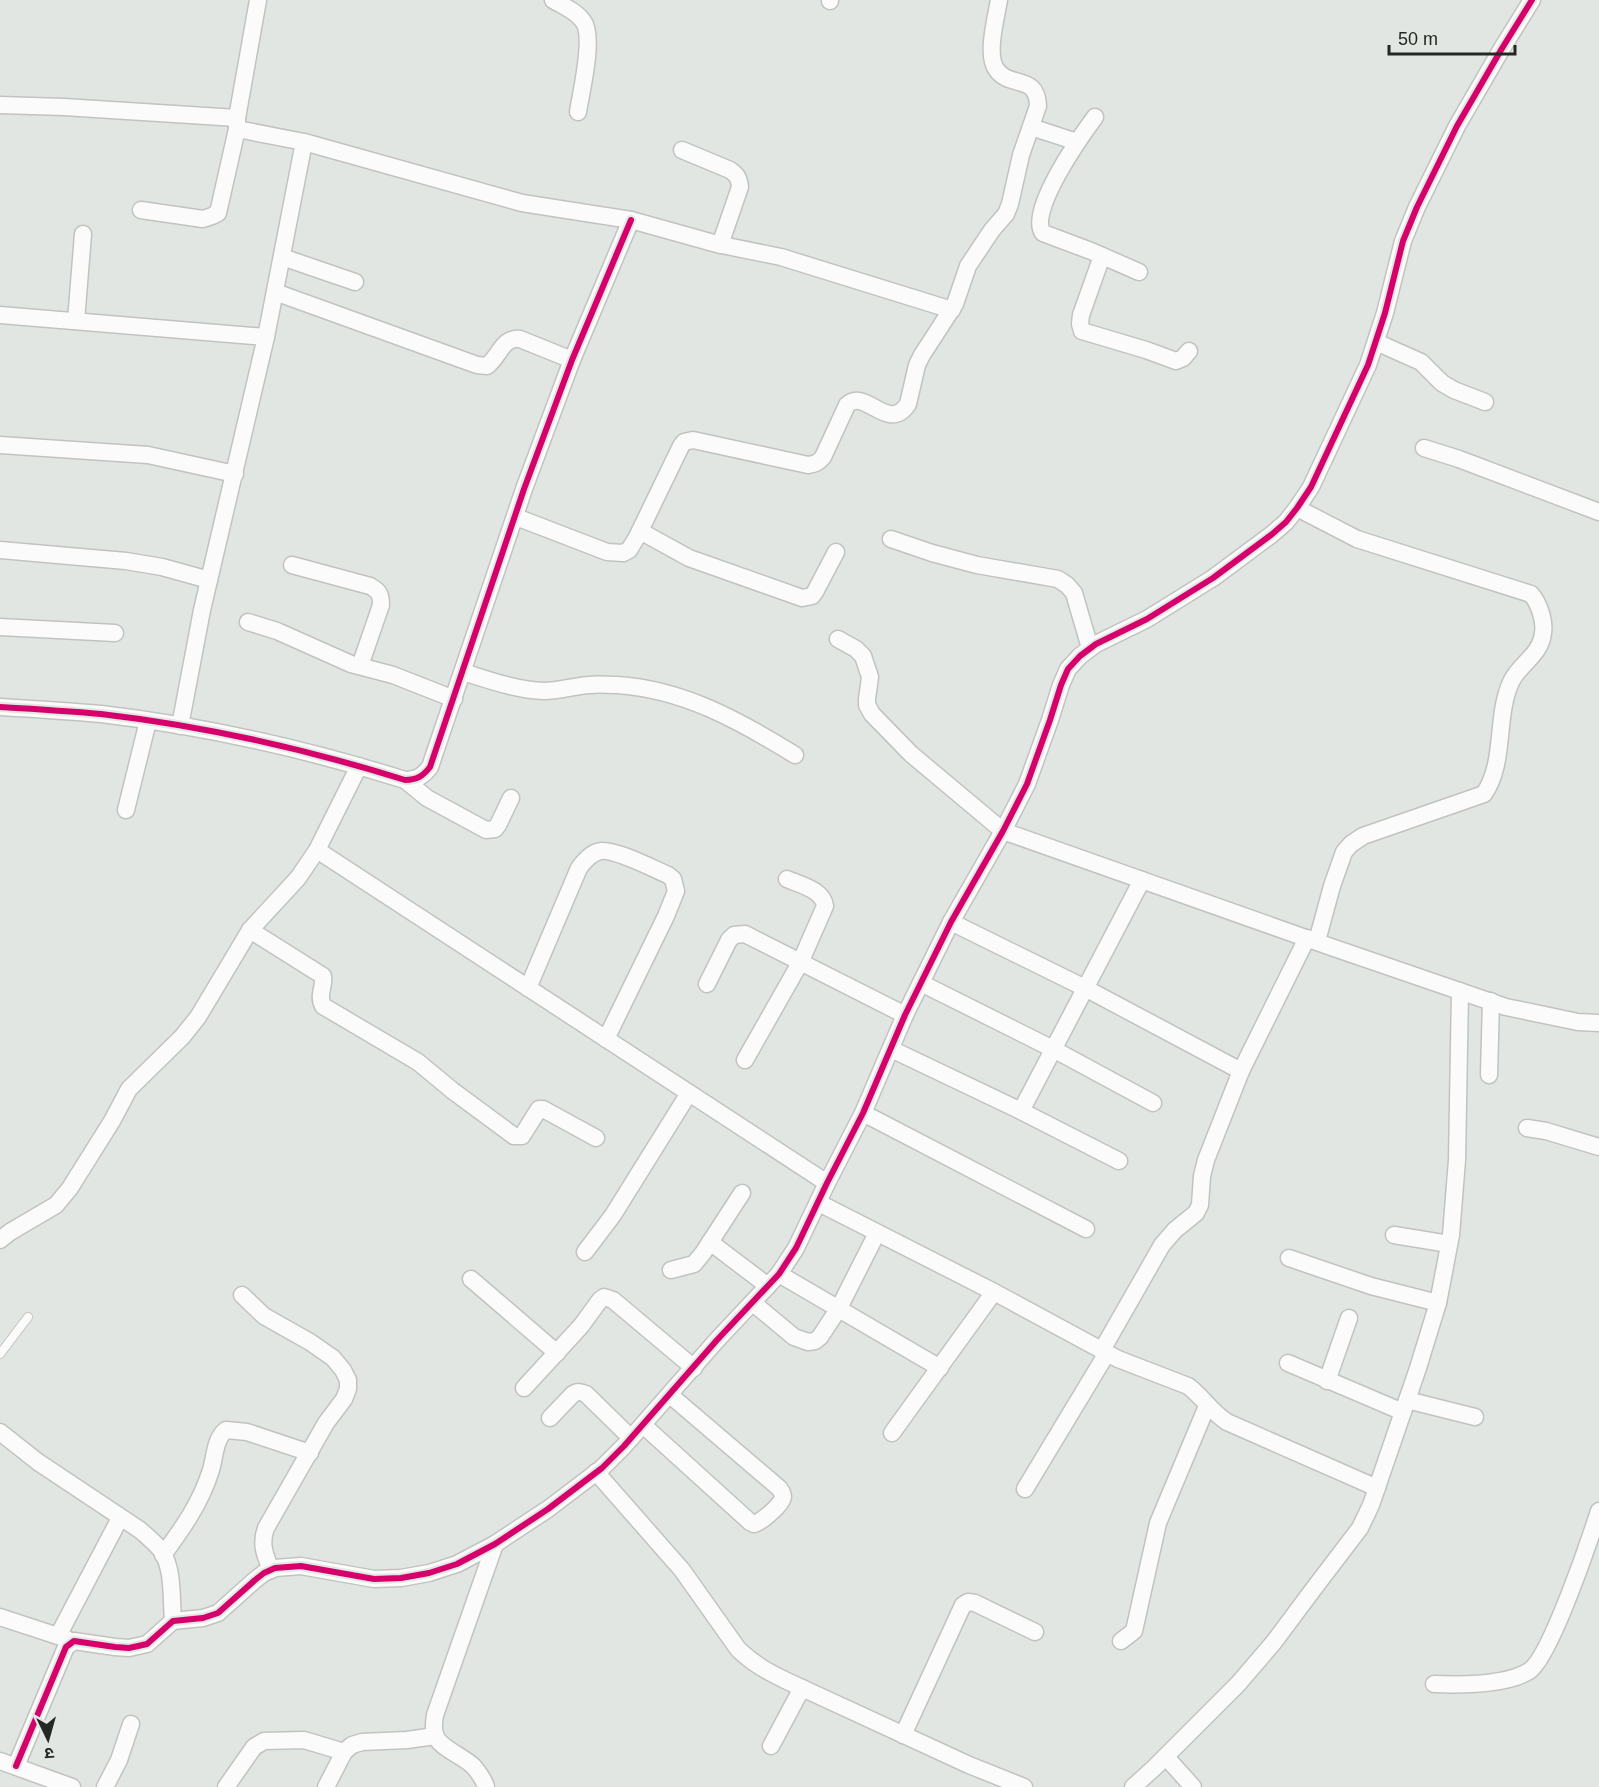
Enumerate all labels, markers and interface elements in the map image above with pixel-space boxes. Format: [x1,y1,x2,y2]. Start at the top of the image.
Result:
scale bar [1389,18,1515,56]
text: 50 m [1398,29,1438,49]
north arrow [18,1709,78,1769]
text: उ [43,1745,55,1762]

